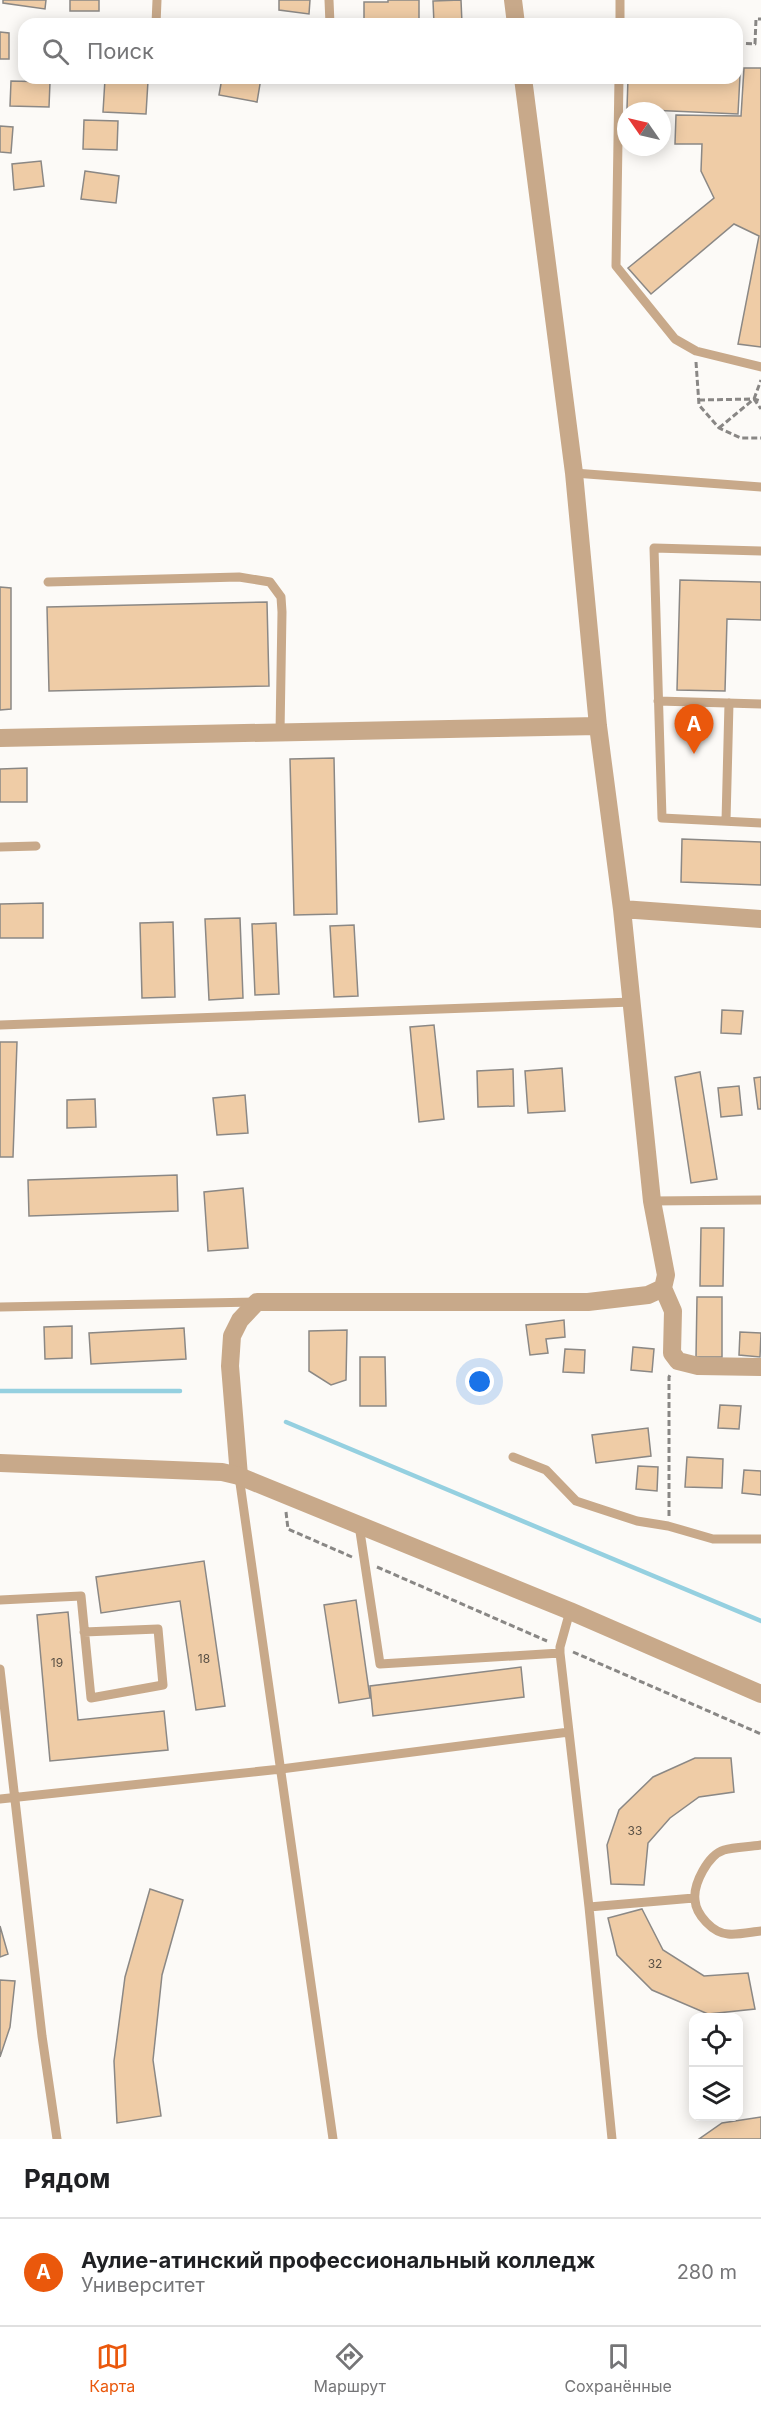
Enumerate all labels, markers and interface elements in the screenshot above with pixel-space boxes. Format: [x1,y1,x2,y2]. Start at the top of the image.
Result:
search box [18,18,743,84]
icon: search [39,35,72,68]
text: Поиск [87,38,154,64]
north arrow [617,102,671,156]
pin: A [674,704,714,754]
your location [465,1367,494,1396]
house number: 18 [198,1651,210,1666]
house number: 19 [51,1655,63,1670]
house number: 33 [628,1823,642,1838]
house number: 32 [648,1956,662,1971]
map controls [689,2013,743,2121]
button: locate [689,2013,743,2067]
button: layers [689,2067,743,2121]
text: Рядом [24,2163,110,2194]
text: Аулие-атинский профессиональный колледж [81,2247,595,2273]
text: A [36,2260,51,2284]
text: 280 m [677,2260,737,2284]
text: Университет [81,2273,205,2297]
tab: Карта [89,2340,135,2396]
tab: Маршрут [313,2340,386,2396]
tab: Сохранённые [564,2340,672,2396]

